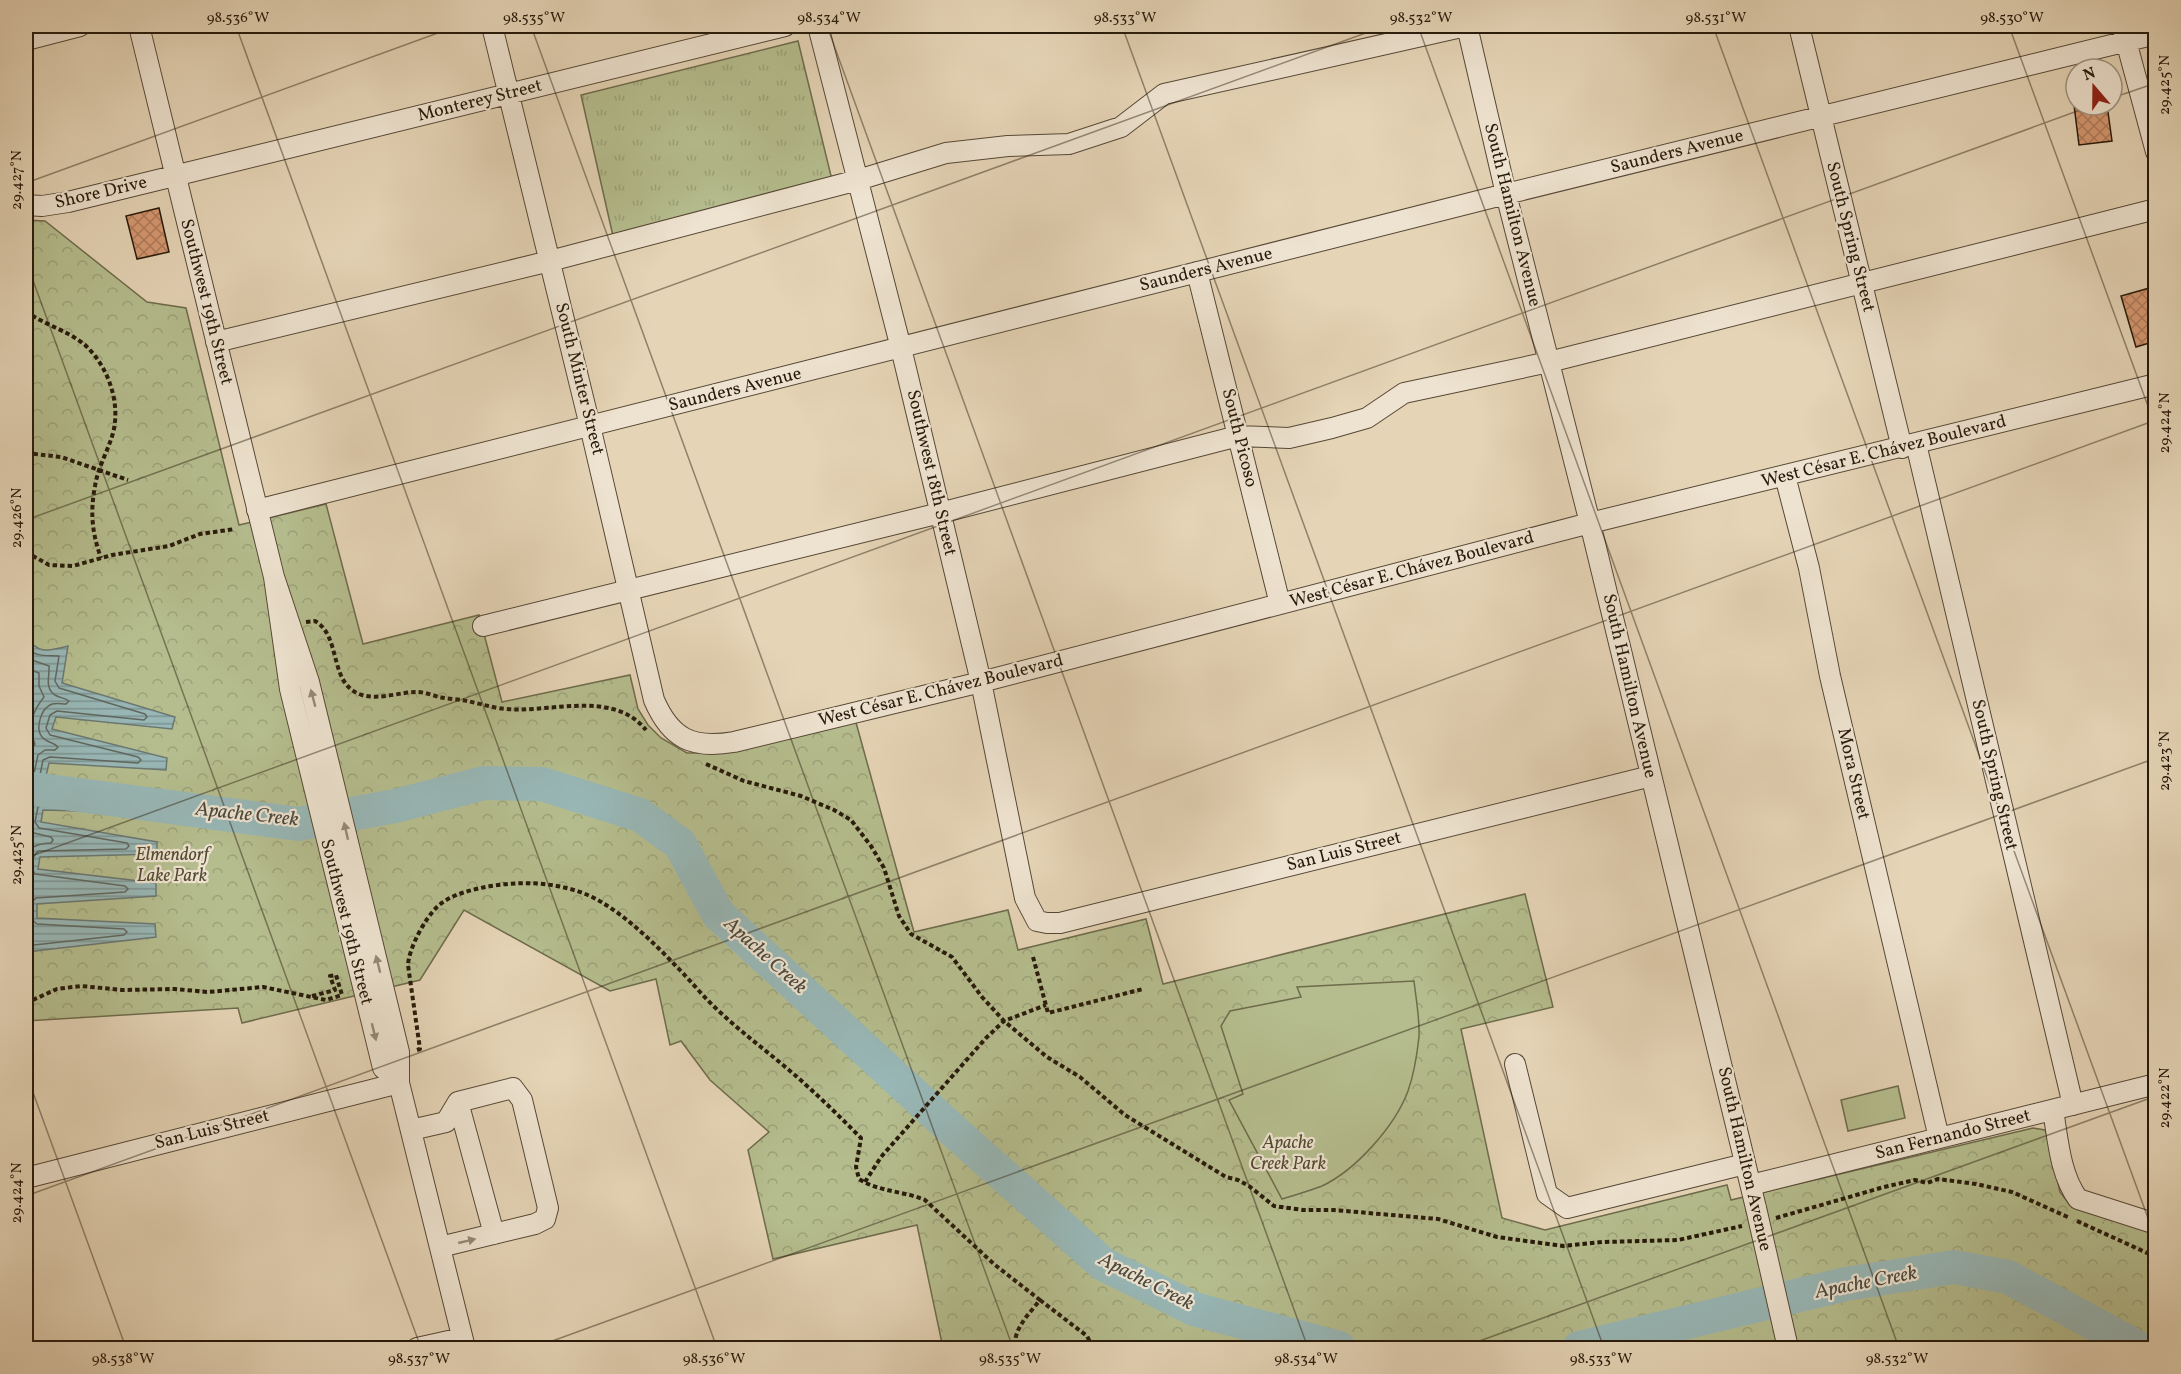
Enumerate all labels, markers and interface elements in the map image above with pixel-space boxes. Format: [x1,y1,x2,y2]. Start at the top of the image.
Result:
text: 98.536°W [207,8,269,29]
text: 98.535°W [503,8,565,29]
text: 98.534°W [797,8,861,29]
text: 98.533°W [1094,8,1156,29]
text: 98.532°W [1390,8,1452,29]
text: 98.531°W [1686,8,1746,29]
text: 98.530°W [1980,8,2044,29]
text: 29.425°N [2155,55,2176,115]
north arrow [2064,57,2124,117]
text: N [2080,62,2099,87]
street label: Monterey Street [415,73,545,129]
street label: South Hamilton Avenue [1477,121,1547,309]
street label: Saunders Avenue [1608,123,1746,181]
text: 29.427°N [7,150,28,210]
street label: South Spring Street [1819,159,1881,315]
street label: Shore Drive [52,170,150,216]
street label: Southwest 19th Street [173,216,239,388]
street label: Saunders Avenue [1137,241,1275,299]
street label: South Minter Street [548,300,610,458]
street label: Saunders Avenue [666,361,804,419]
street label: South Picoso [1215,386,1263,490]
street label: Southwest 18th Street [900,387,962,559]
text: 29.424°N [2155,392,2176,454]
street label: West César E. Chávez Boulevard [1759,409,2009,495]
text: 29.426°N [7,488,28,548]
street label: West César E. Chávez Boulevard [1287,525,1537,615]
street label: South Hamilton Avenue [1596,591,1662,781]
street label: West César E. Chávez Boulevard [816,648,1066,734]
one-way arrow [308,689,317,707]
street label: South Spring Street [1964,697,2024,853]
street label: Mora Street [1830,726,1876,822]
text: 29.423°N [2155,731,2176,791]
water label: Apache Creek [193,796,300,834]
one-way arrow [340,822,350,840]
text: 29.425°N [7,825,28,885]
street label: San Luis Street [1284,826,1404,878]
street label: Southwest 19th Street [313,836,379,1008]
park label: Elmendorf Lake Park [135,843,213,889]
water label: Apache Creek [716,910,813,1001]
one-way arrow [372,955,382,973]
one-way arrow [369,1022,379,1041]
street label: South Hamilton Avenue [1711,1064,1777,1254]
text: 29.422°N [2155,1068,2176,1128]
street label: San Luis Street [152,1104,272,1156]
street label: San Fernando Street [1873,1104,2033,1166]
park label: Apache Creek Park [1250,1131,1326,1177]
text: 29.424°N [7,1162,28,1224]
one-way arrow [458,1235,476,1245]
water label: Apache Creek [1093,1246,1198,1318]
water label: Apache Creek [1812,1259,1919,1307]
text: 98.538°W [92,1349,154,1370]
text: 98.537°W [388,1349,450,1370]
text: 98.536°W [683,1349,745,1370]
text: 98.535°W [979,1349,1041,1370]
text: 98.534°W [1274,1349,1338,1370]
text: 98.533°W [1570,1349,1632,1370]
text: 98.532°W [1866,1349,1928,1370]

